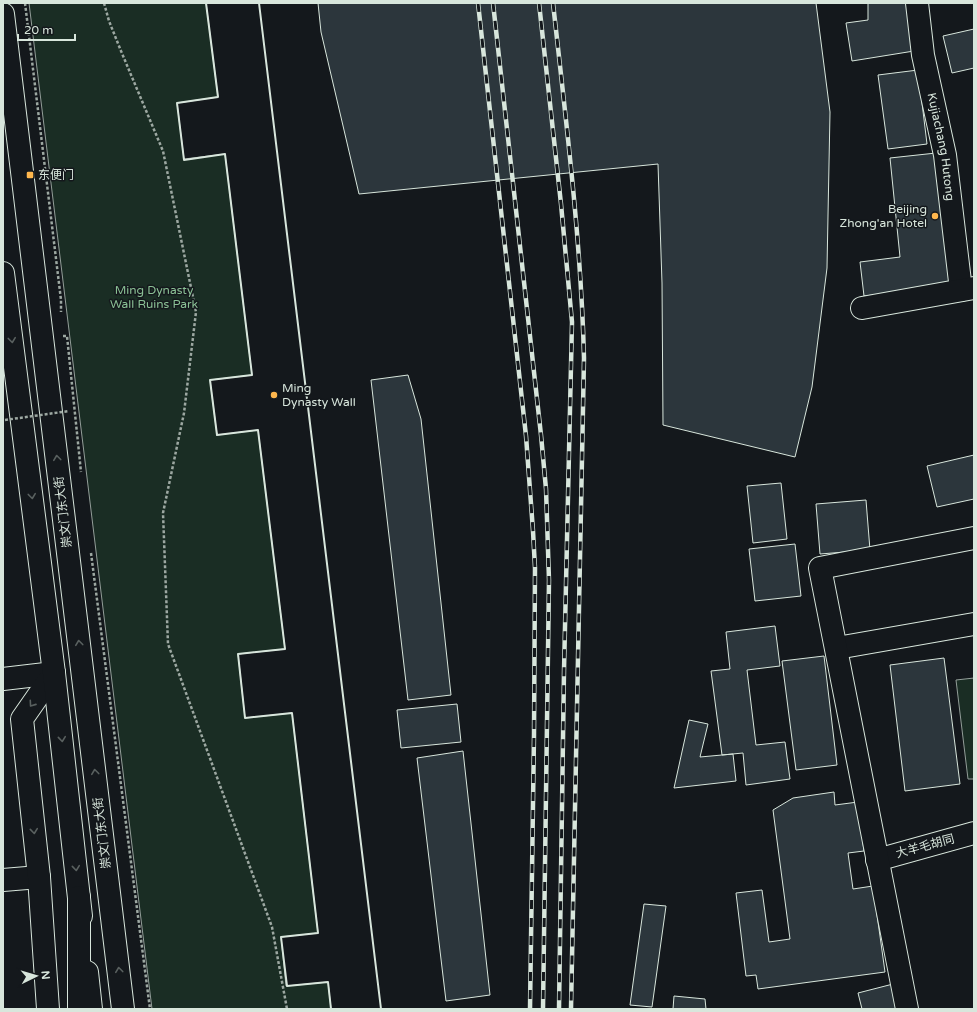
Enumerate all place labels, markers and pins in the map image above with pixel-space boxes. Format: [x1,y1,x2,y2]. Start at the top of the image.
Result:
place label: 东便门 [38,168,74,182]
marker: 东便门 [25,170,35,180]
place label: Beijing Zhong'an Hotel [840,202,927,230]
marker: Beijing Zhong'an Hotel [930,211,940,221]
place label: Ming Dynasty Wall [282,381,356,409]
marker: Ming Dynasty Wall [269,390,279,400]

